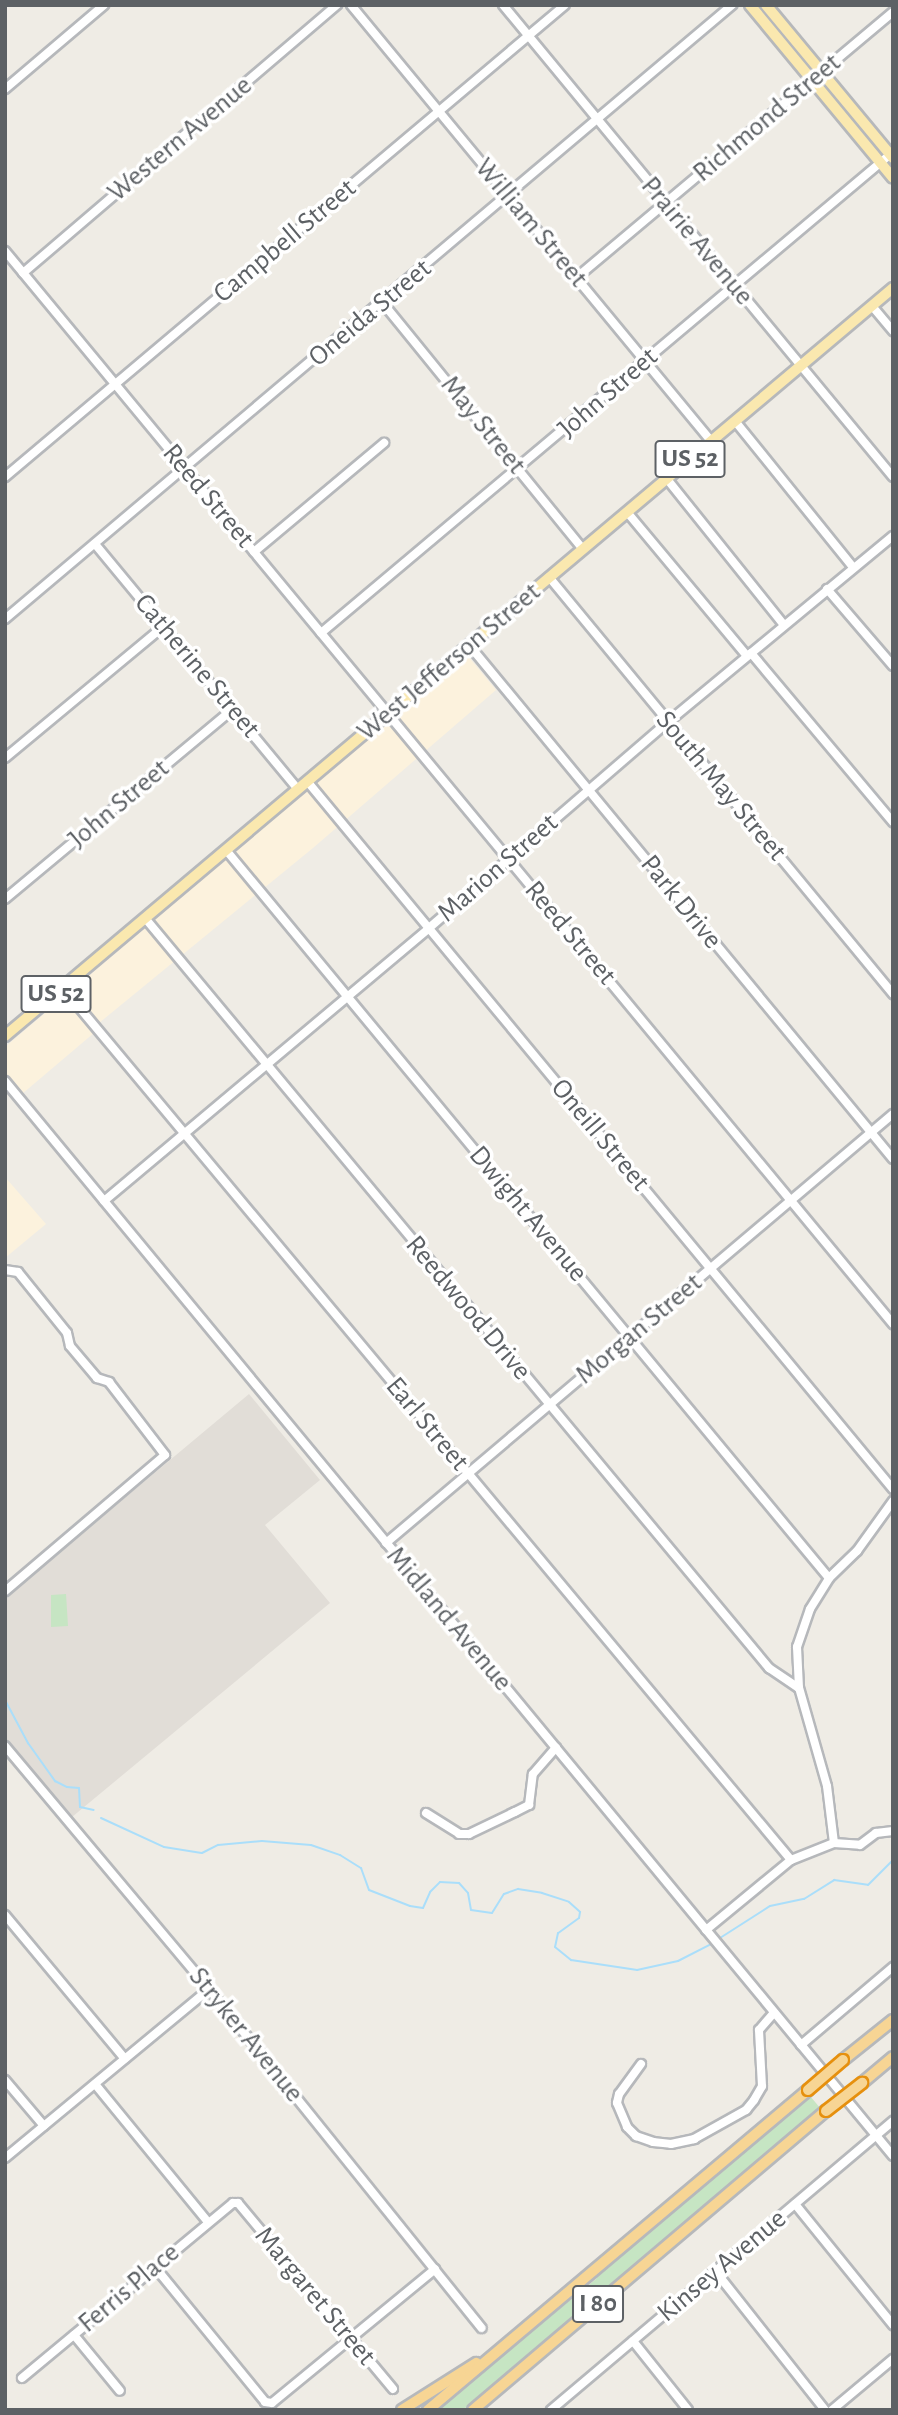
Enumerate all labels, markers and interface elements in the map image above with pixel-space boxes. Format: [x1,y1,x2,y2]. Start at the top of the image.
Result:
street label: Richmond Street [686,46,848,190]
street label: Western Avenue [101,69,259,209]
street label: William Street [467,152,595,294]
street label: Prairie Avenue [633,170,761,312]
street label: Campbell Street [207,172,363,310]
street label: Oneida Street [302,252,438,374]
street label: John Street [551,341,665,445]
street label: May Street [433,369,533,481]
road number: US 52 [653,436,727,481]
street label: Reed Street [155,437,261,555]
street label: West Jefferson Street [351,576,547,748]
street label: Catherine Street [127,587,267,745]
street label: South May Street [648,704,794,868]
street label: John Street [62,752,176,856]
street label: Marion Street [431,807,565,929]
street label: Park Drive [633,848,729,956]
street label: Reed Street [517,874,623,992]
road number: US 52 [19,972,93,1016]
street label: Oneill Street [543,1072,657,1198]
street label: Dwight Avenue [461,1139,595,1289]
street label: Reedwood Drive [398,1229,538,1387]
street label: Morgan Street [569,1266,709,1392]
street label: Earl Street [378,1370,476,1478]
street label: Midland Avenue [379,1540,519,1698]
street label: Stryker Avenue [181,1961,311,2109]
street label: Kinsey Avenue [651,2202,793,2330]
street label: Margaret Street [247,2220,383,2372]
street label: Ferris Place [71,2236,187,2340]
road number: I 80 [572,2282,624,2326]

